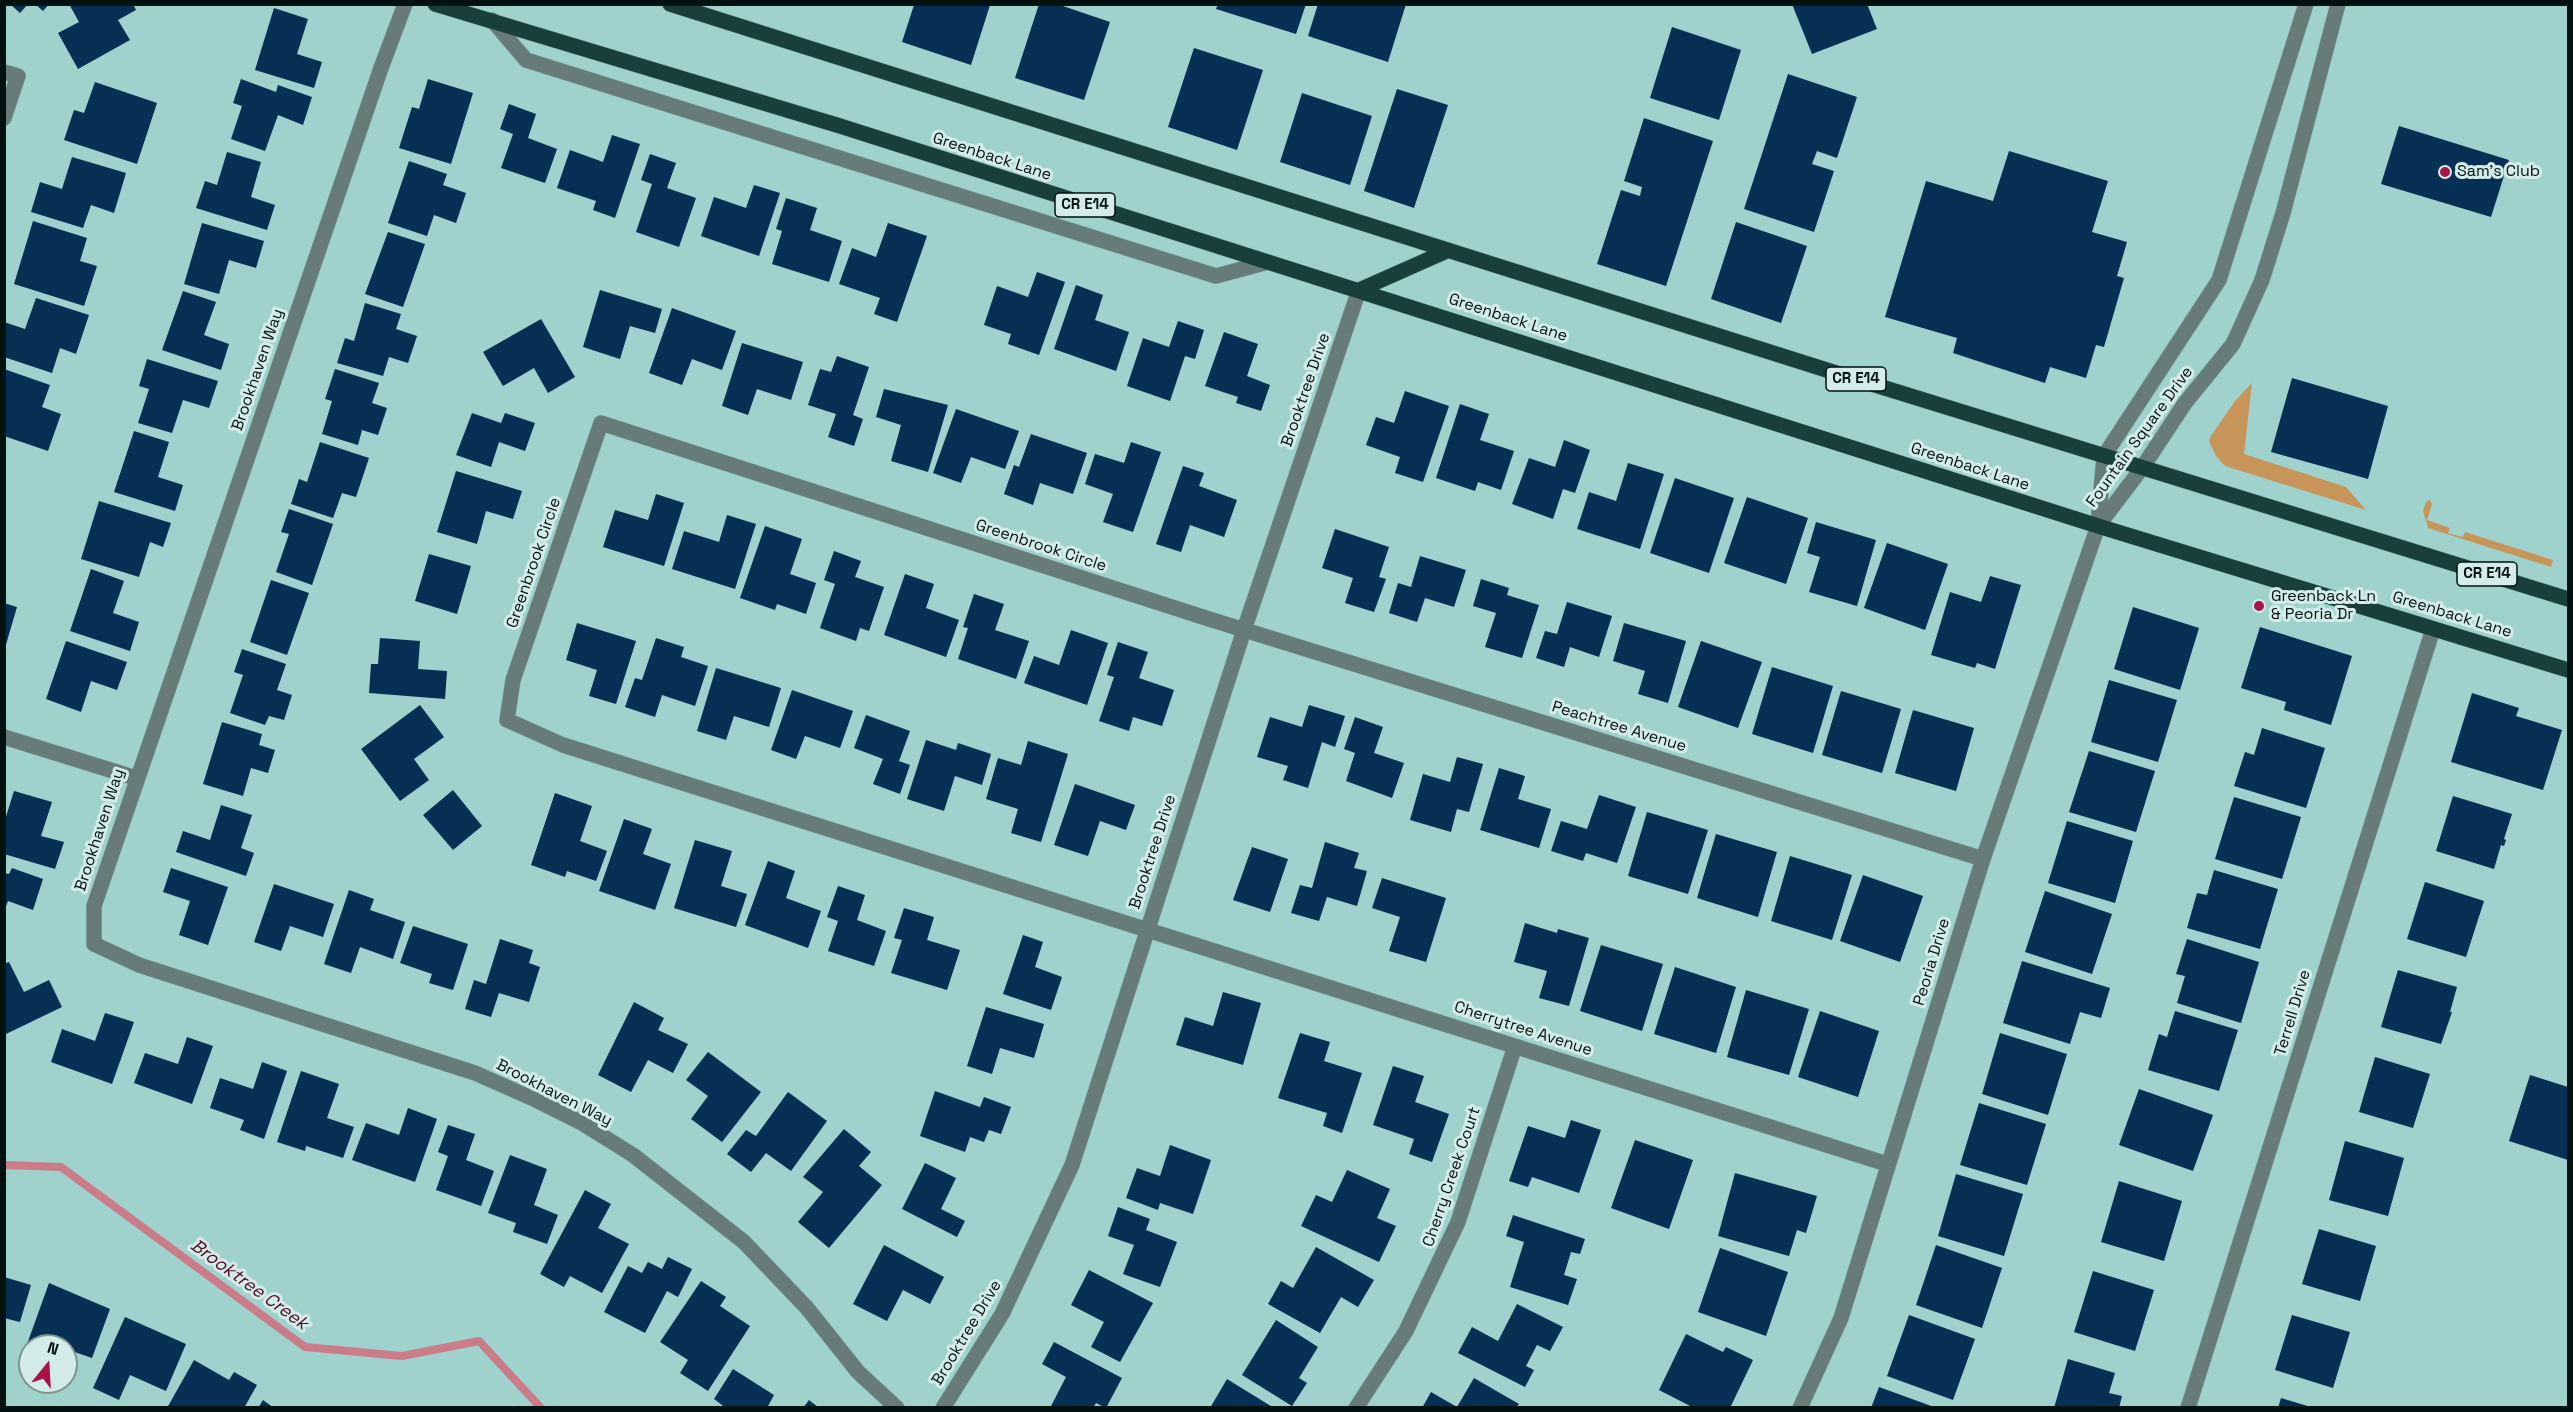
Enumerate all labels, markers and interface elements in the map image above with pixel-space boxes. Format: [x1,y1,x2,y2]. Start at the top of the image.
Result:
street label: Greenback Lane [930,129,1054,185]
place label: Sam's Club [2457,162,2540,182]
marker: Sam's Club [2438,165,2452,179]
road number: CR E14 [1055,193,1115,217]
street label: Greenback Lane [1446,290,1570,346]
street label: Brookhaven Way [228,307,288,433]
street label: Brooktree Drive [1278,331,1334,449]
street label: Fountain Square Drive [2083,363,2197,511]
road number: CR E14 [1826,367,1886,391]
street label: Greenback Lane [1908,439,2032,495]
street label: Greenbrook Circle [503,495,565,631]
street label: Greenbrook Circle [973,516,1109,576]
road number: CR E14 [2457,562,2517,586]
place label: Greenback Ln & Peoria Dr [2271,587,2376,625]
street label: Greenback Lane [2390,588,2514,642]
marker: Greenback Ln & Peoria Dr [2252,599,2266,613]
street label: Peachtree Avenue [1549,697,1689,757]
street label: Brookhaven Way [71,766,129,894]
street label: Brooktree Drive [1125,792,1181,912]
street label: Peoria Drive [1910,916,1954,1008]
street label: Terrell Drive [2271,968,2315,1058]
street label: Cherrytree Avenue [1452,998,1594,1060]
street label: Brookhaven Way [493,1055,615,1131]
street label: Cherry Creek Court [1419,1105,1485,1249]
water label: Brooktree Creek [186,1235,312,1335]
street label: Brooktree Drive [928,1277,1006,1389]
north arrow [18,1334,78,1394]
text: N [45,1337,61,1360]

